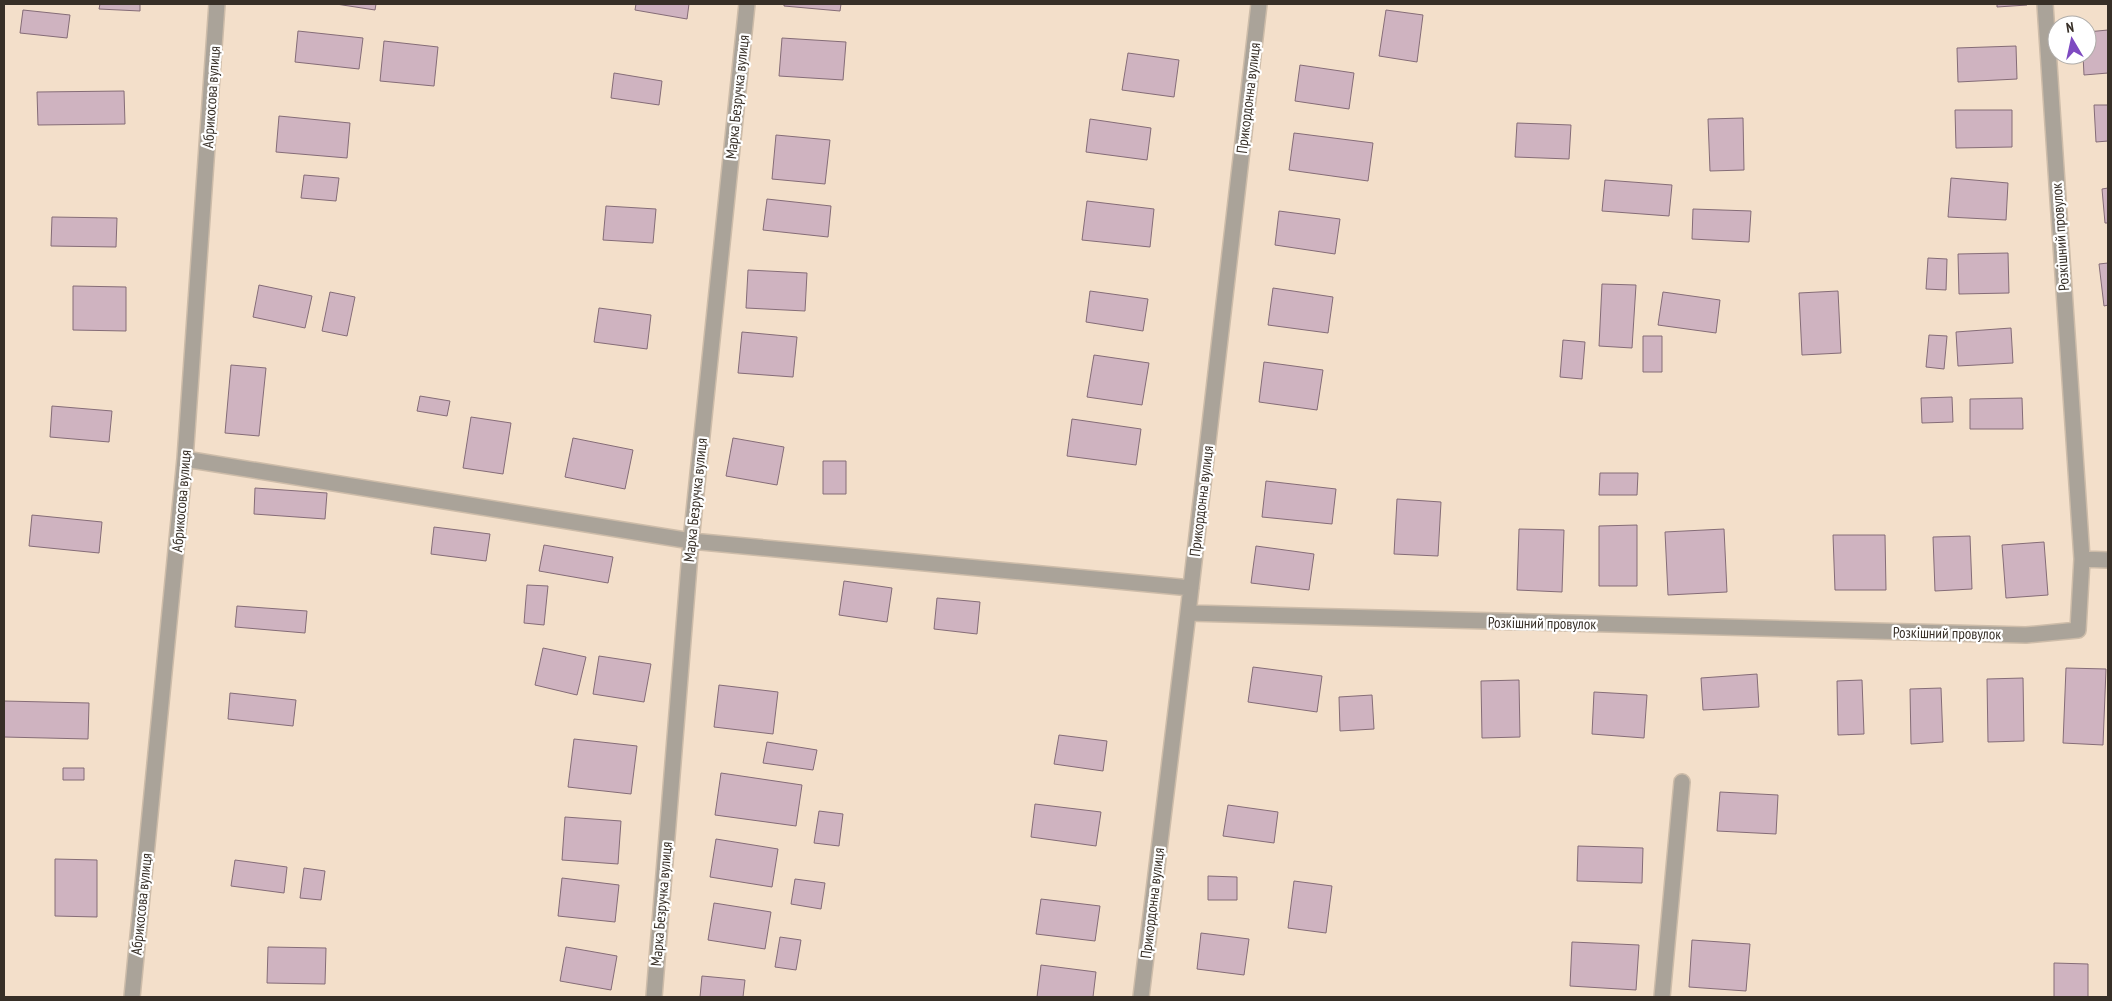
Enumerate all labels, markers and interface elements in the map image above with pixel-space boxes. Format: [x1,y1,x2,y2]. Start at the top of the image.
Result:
north arrow [2047,15,2097,65]
text: N [2065,18,2075,37]
street label: Марка Безручка вулиця [721,34,753,160]
street label: Прикордонна вулиця [1232,41,1264,155]
street label: Абрикосова вулиця [198,45,224,149]
street label: Розкішний провулок [2047,182,2073,292]
street label: Марка Безручка вулиця [679,437,711,563]
street label: Прикордонна вулиця [1185,444,1217,558]
street label: Абрикосова вулиця [167,449,195,553]
street label: Розкішний провулок [1488,613,1596,633]
street label: Розкішний провулок [1893,623,2001,643]
street label: Марка Безручка вулиця [646,841,676,967]
street label: Прикордонна вулиця [1136,846,1168,960]
street label: Абрикосова вулиця [126,852,156,956]

